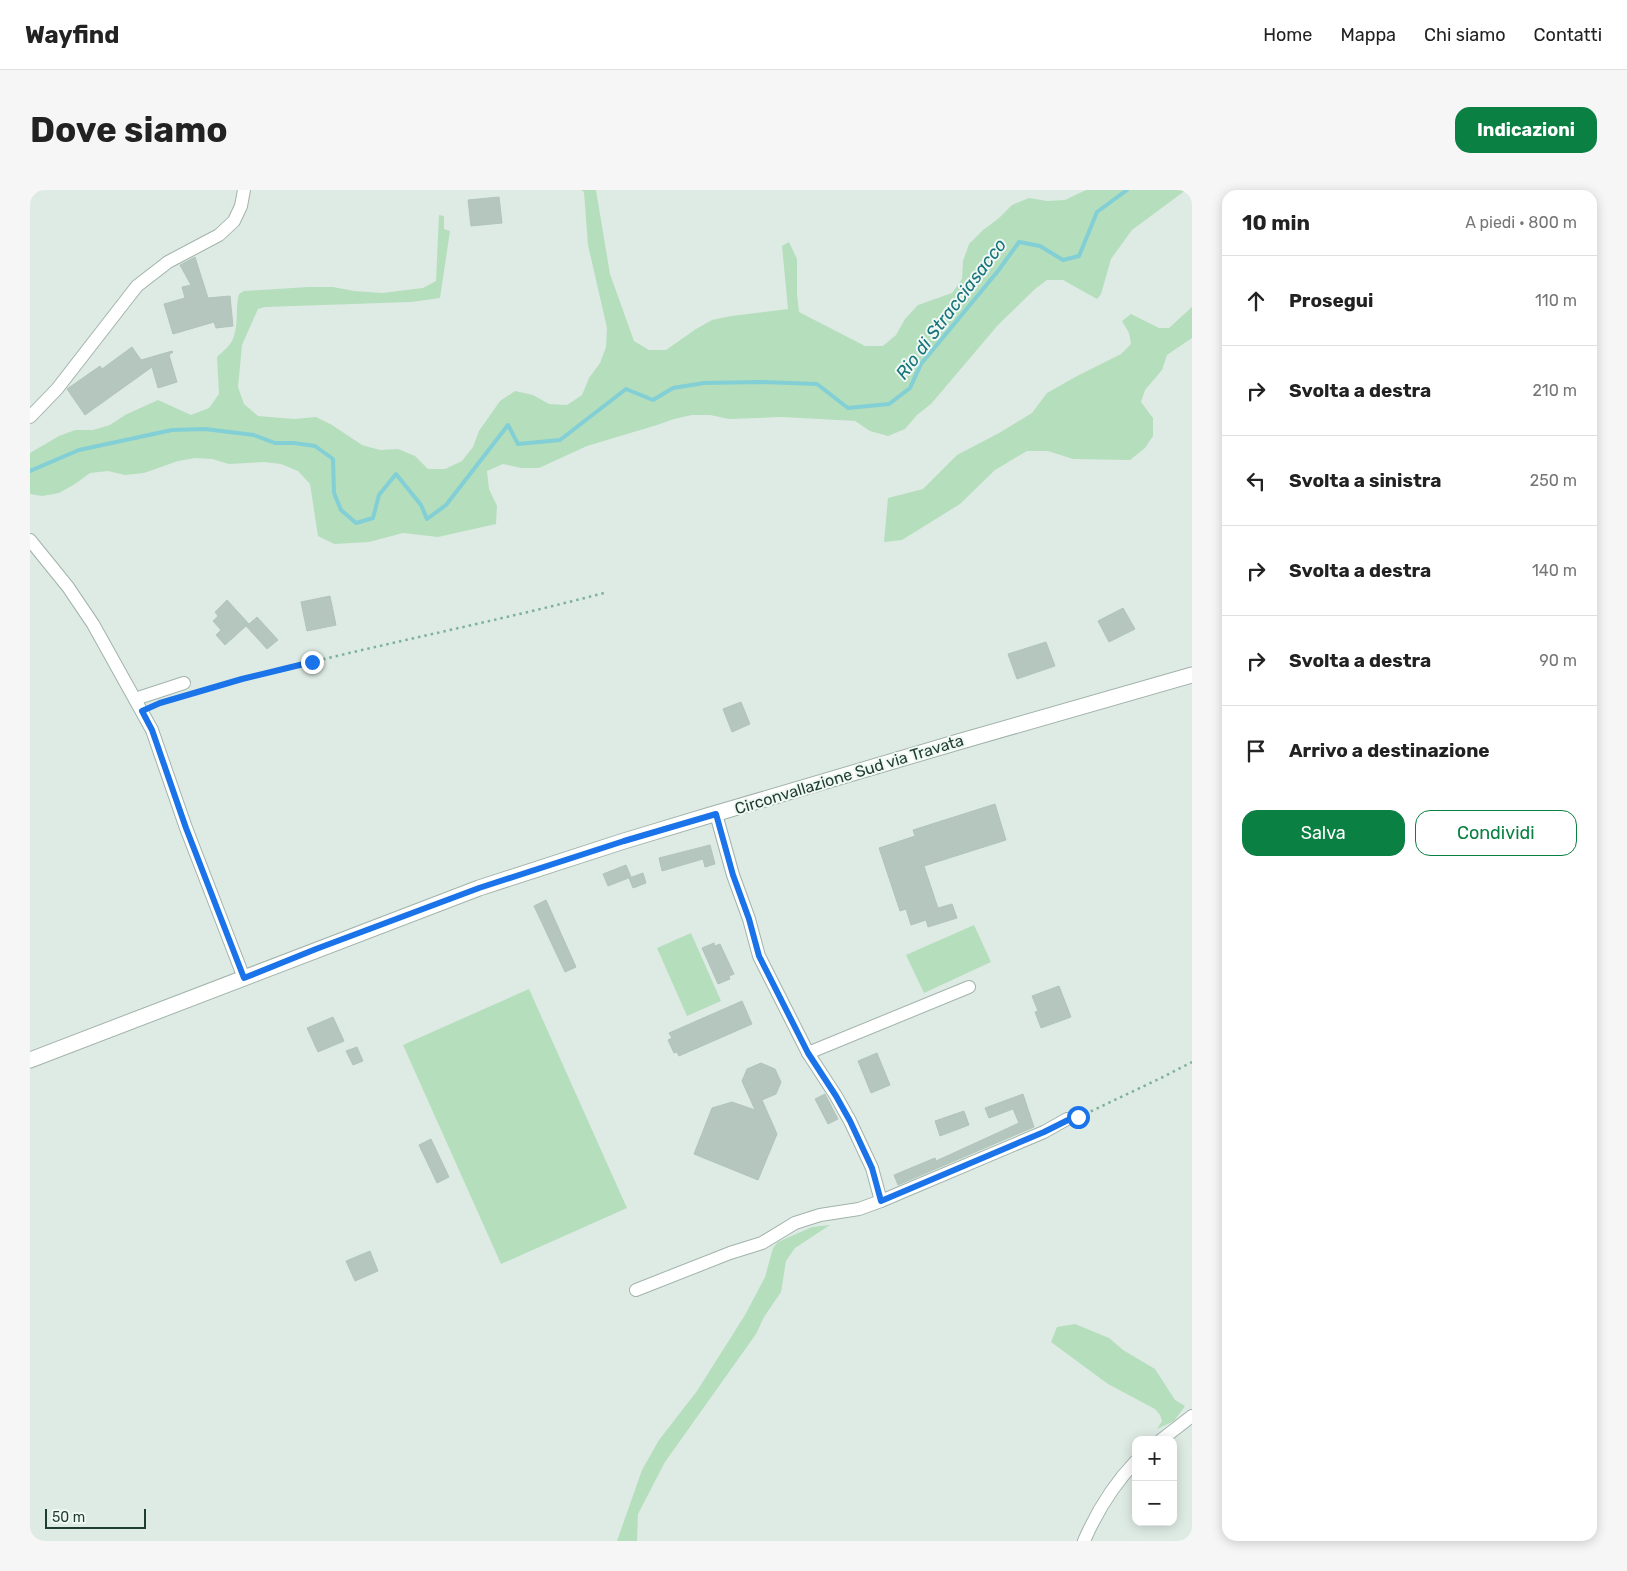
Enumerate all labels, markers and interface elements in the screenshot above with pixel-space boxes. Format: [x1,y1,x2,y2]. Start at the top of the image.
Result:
text: Wayfind [25,21,119,49]
text: Home [1263,24,1312,46]
text: Mappa [1340,24,1396,46]
text: Chi siamo [1424,24,1506,46]
text: Contatti [1534,24,1602,46]
button: Indicazioni [1455,107,1597,153]
text: Dove siamo [30,109,228,151]
text: 10 min [1242,210,1310,235]
text: A piedi · 800 m [1465,213,1577,232]
water label: Rio di Stracciasacco [891,234,1011,384]
icon: ahead [1242,287,1270,315]
text: Prosegui [1289,289,1373,312]
text: 110 m [1535,291,1577,310]
icon: right [1242,377,1270,405]
text: Svolta a destra [1289,379,1431,402]
text: 210 m [1532,381,1577,400]
icon: left [1242,467,1270,495]
text: Svolta a sinistra [1289,469,1442,492]
text: 250 m [1530,471,1577,490]
icon: right [1242,557,1270,585]
text: Svolta a destra [1289,559,1431,582]
text: 140 m [1532,561,1577,580]
icon: right [1242,647,1270,675]
text: Svolta a destra [1289,649,1431,672]
route end [301,651,324,674]
text: 90 m [1539,651,1577,670]
street label: Circonvallazione Sud via Travata [732,731,966,818]
icon: arrive [1242,737,1270,765]
text: Arrivo a destinazione [1289,739,1490,762]
button: Salva [1242,810,1405,856]
button: Condividi [1415,810,1577,856]
route start [1067,1106,1090,1129]
map controls [1132,1436,1177,1526]
button: + [1132,1436,1177,1481]
button: − [1132,1481,1177,1526]
scale bar [45,1506,146,1529]
text: 50 m [52,1509,85,1526]

